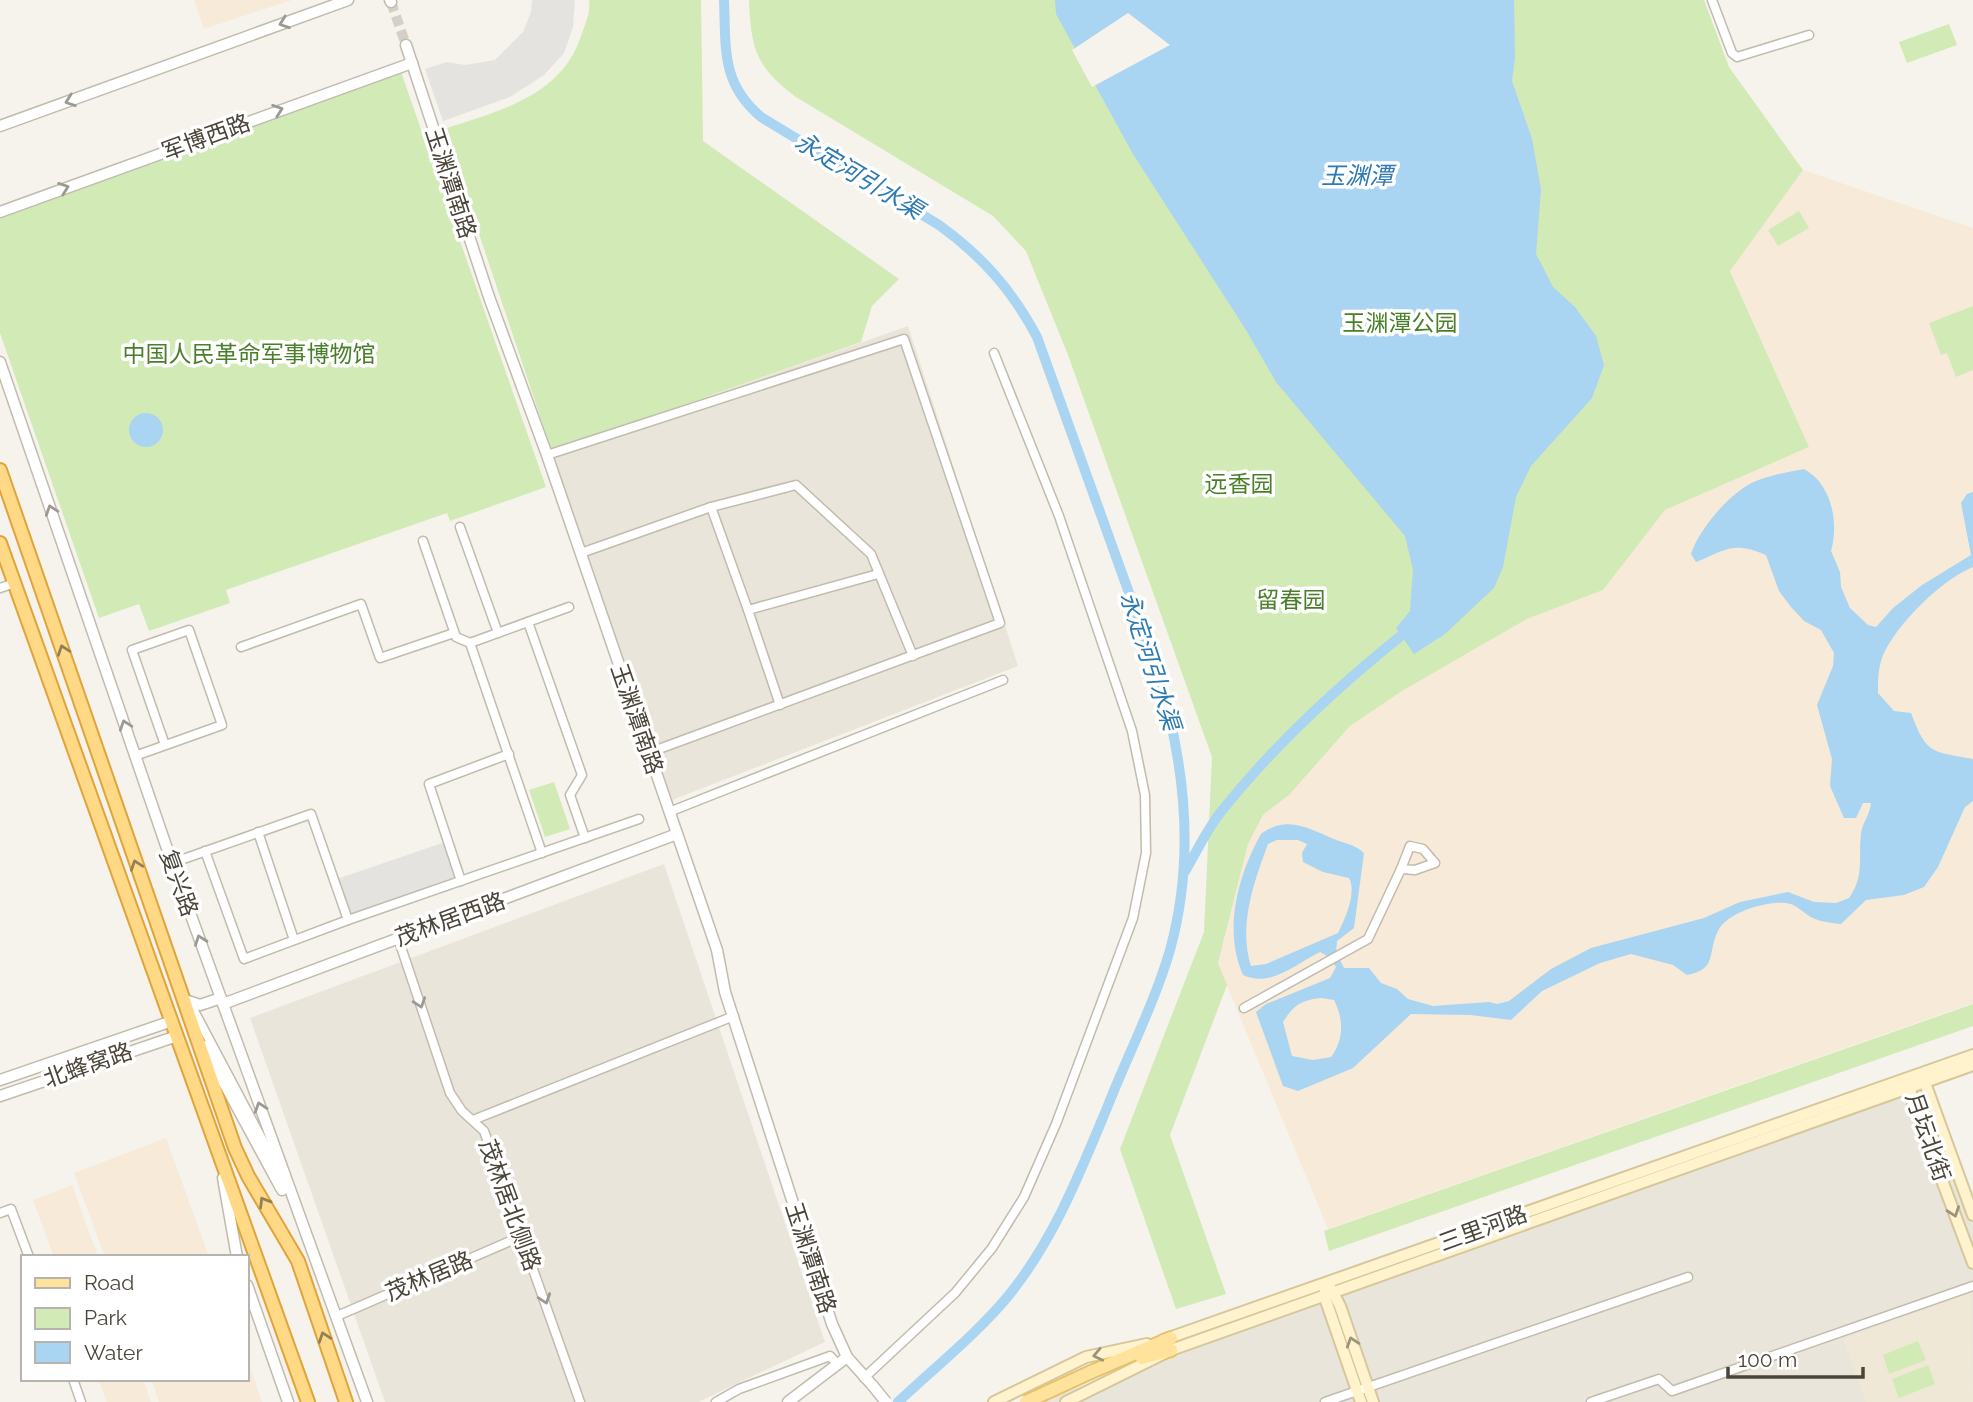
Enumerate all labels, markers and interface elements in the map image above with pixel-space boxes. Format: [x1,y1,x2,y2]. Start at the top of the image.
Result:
one-way arrow [278,15,291,29]
one-way arrow [65,93,77,107]
one-way arrow [271,105,283,119]
street label: 军博西路 [158,108,254,165]
street label: 玉渊潭南路 [421,124,482,242]
water label: 永定河引水渠 [790,126,931,227]
water label: 玉渊潭 [1321,161,1397,190]
one-way arrow [58,182,70,196]
park label: 玉渊潭公园 [1343,309,1458,336]
park label: 中国人民革命军事博物馆 [123,340,376,367]
park label: 远香园 [1205,470,1274,497]
one-way arrow [45,504,59,516]
park label: 留春园 [1257,586,1326,613]
water label: 永定河引水渠 [1114,588,1187,737]
one-way arrow [56,644,71,656]
street label: 玉渊潭南路 [606,660,669,778]
one-way arrow [119,719,133,731]
street label: 复兴路 [155,846,204,920]
one-way arrow [130,860,144,872]
street label: 茂林居西路 [391,886,508,951]
one-way arrow [194,934,208,946]
one-way arrow [412,996,426,1008]
street label: 北蜂窝路 [40,1037,136,1092]
street label: 月坛北街 [1901,1089,1956,1185]
one-way arrow [254,1101,268,1114]
street label: 茂林居北侧路 [474,1135,547,1274]
one-way arrow [259,1197,272,1210]
street label: 玉渊潭南路 [781,1199,842,1317]
street label: 三里河路 [1435,1199,1531,1256]
one-way arrow [1945,1205,1959,1217]
street label: 茂林居路 [381,1245,476,1306]
legend [21,1255,248,1381]
text: Road [84,1270,134,1295]
one-way arrow [537,1293,551,1305]
text: Park [84,1305,127,1330]
one-way arrow [318,1332,332,1344]
one-way arrow [1346,1336,1360,1348]
scale bar [1728,1336,1863,1380]
text: Water [84,1340,143,1365]
one-way arrow [1092,1346,1104,1361]
text: 100 m [1738,1347,1797,1372]

